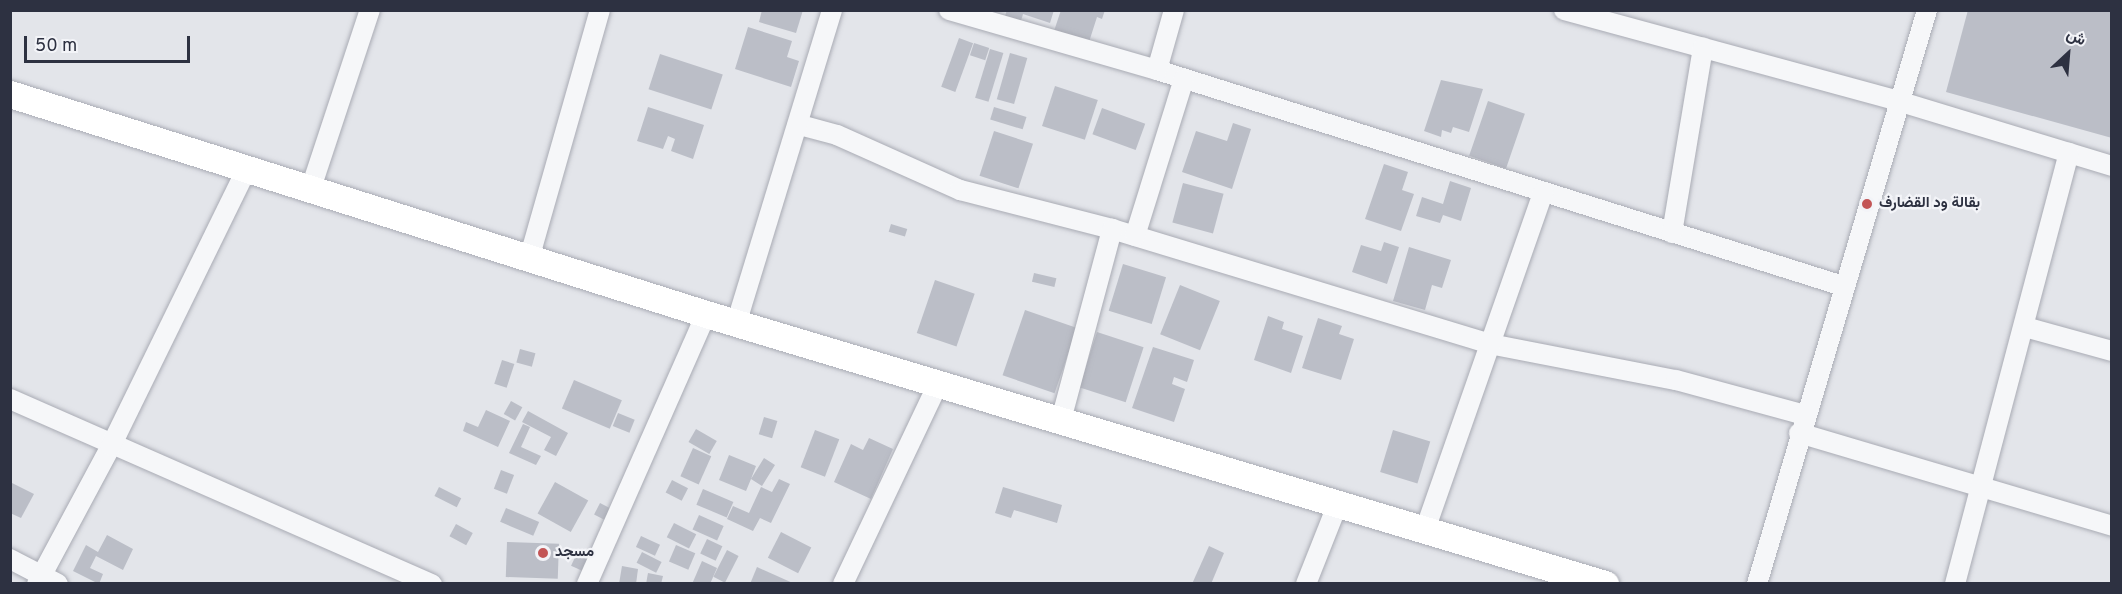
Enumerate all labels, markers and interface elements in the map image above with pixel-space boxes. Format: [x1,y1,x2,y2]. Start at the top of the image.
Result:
scale bar [27,24,194,62]
north arrow [2038,24,2098,84]
text: ش [2063,25,2089,51]
text: 50 m [35,35,77,58]
place label: بقالة ود القضارف [1879,195,1980,213]
marker: بقالة ود القضارف [1860,197,1874,211]
place label: مسجد [555,544,594,562]
marker: مسجد [536,546,550,560]

